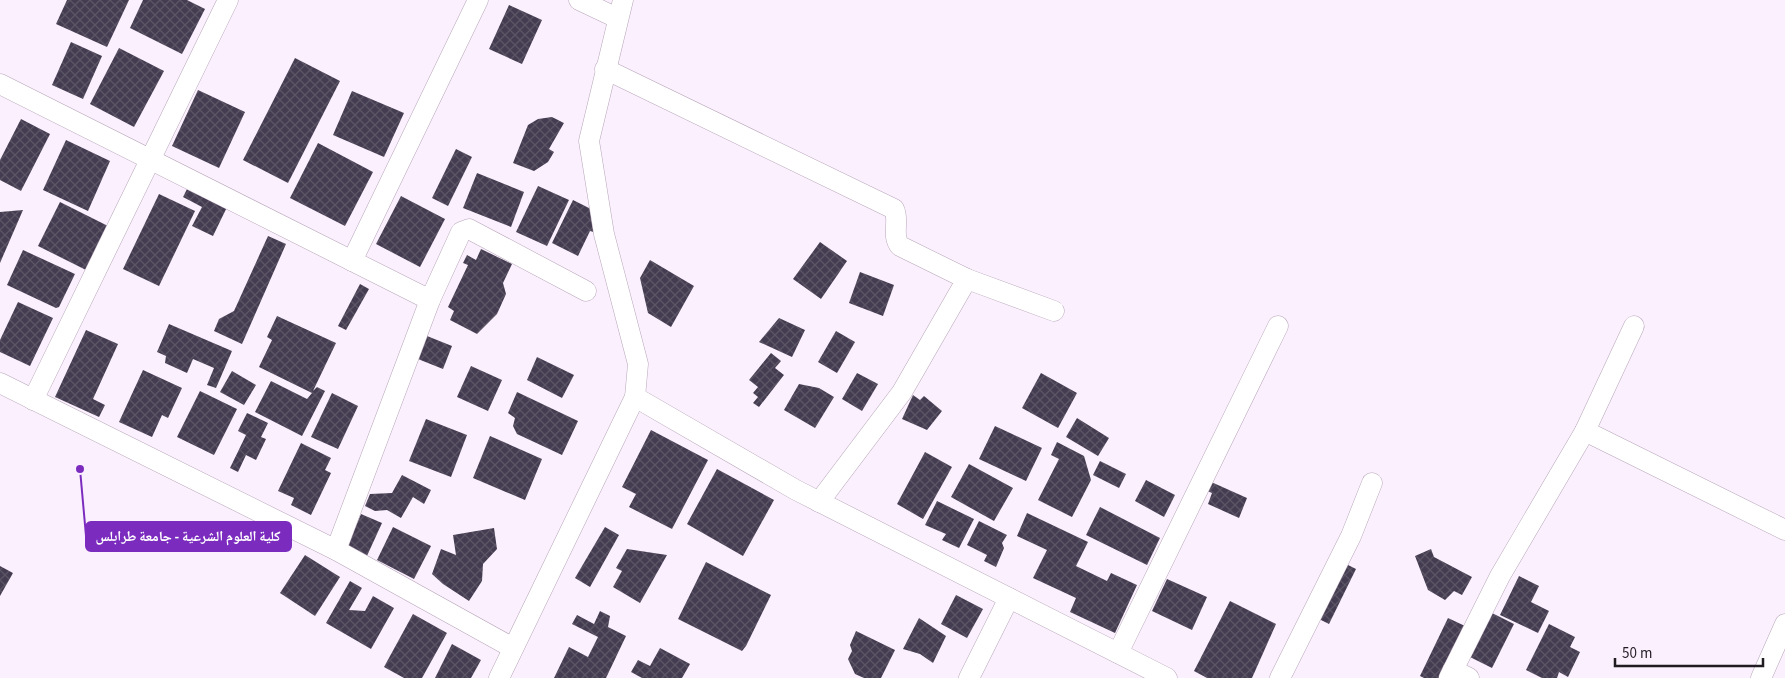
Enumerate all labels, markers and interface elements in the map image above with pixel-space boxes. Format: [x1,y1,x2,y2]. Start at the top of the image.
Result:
callout: كلية العلوم الشرعية - جامعة طرابلس [86,522,291,551]
text: كلية العلوم الشرعية - جامعة طرابلس [95,527,281,547]
scale bar [1615,636,1762,668]
text: 50 m [1622,643,1652,664]

